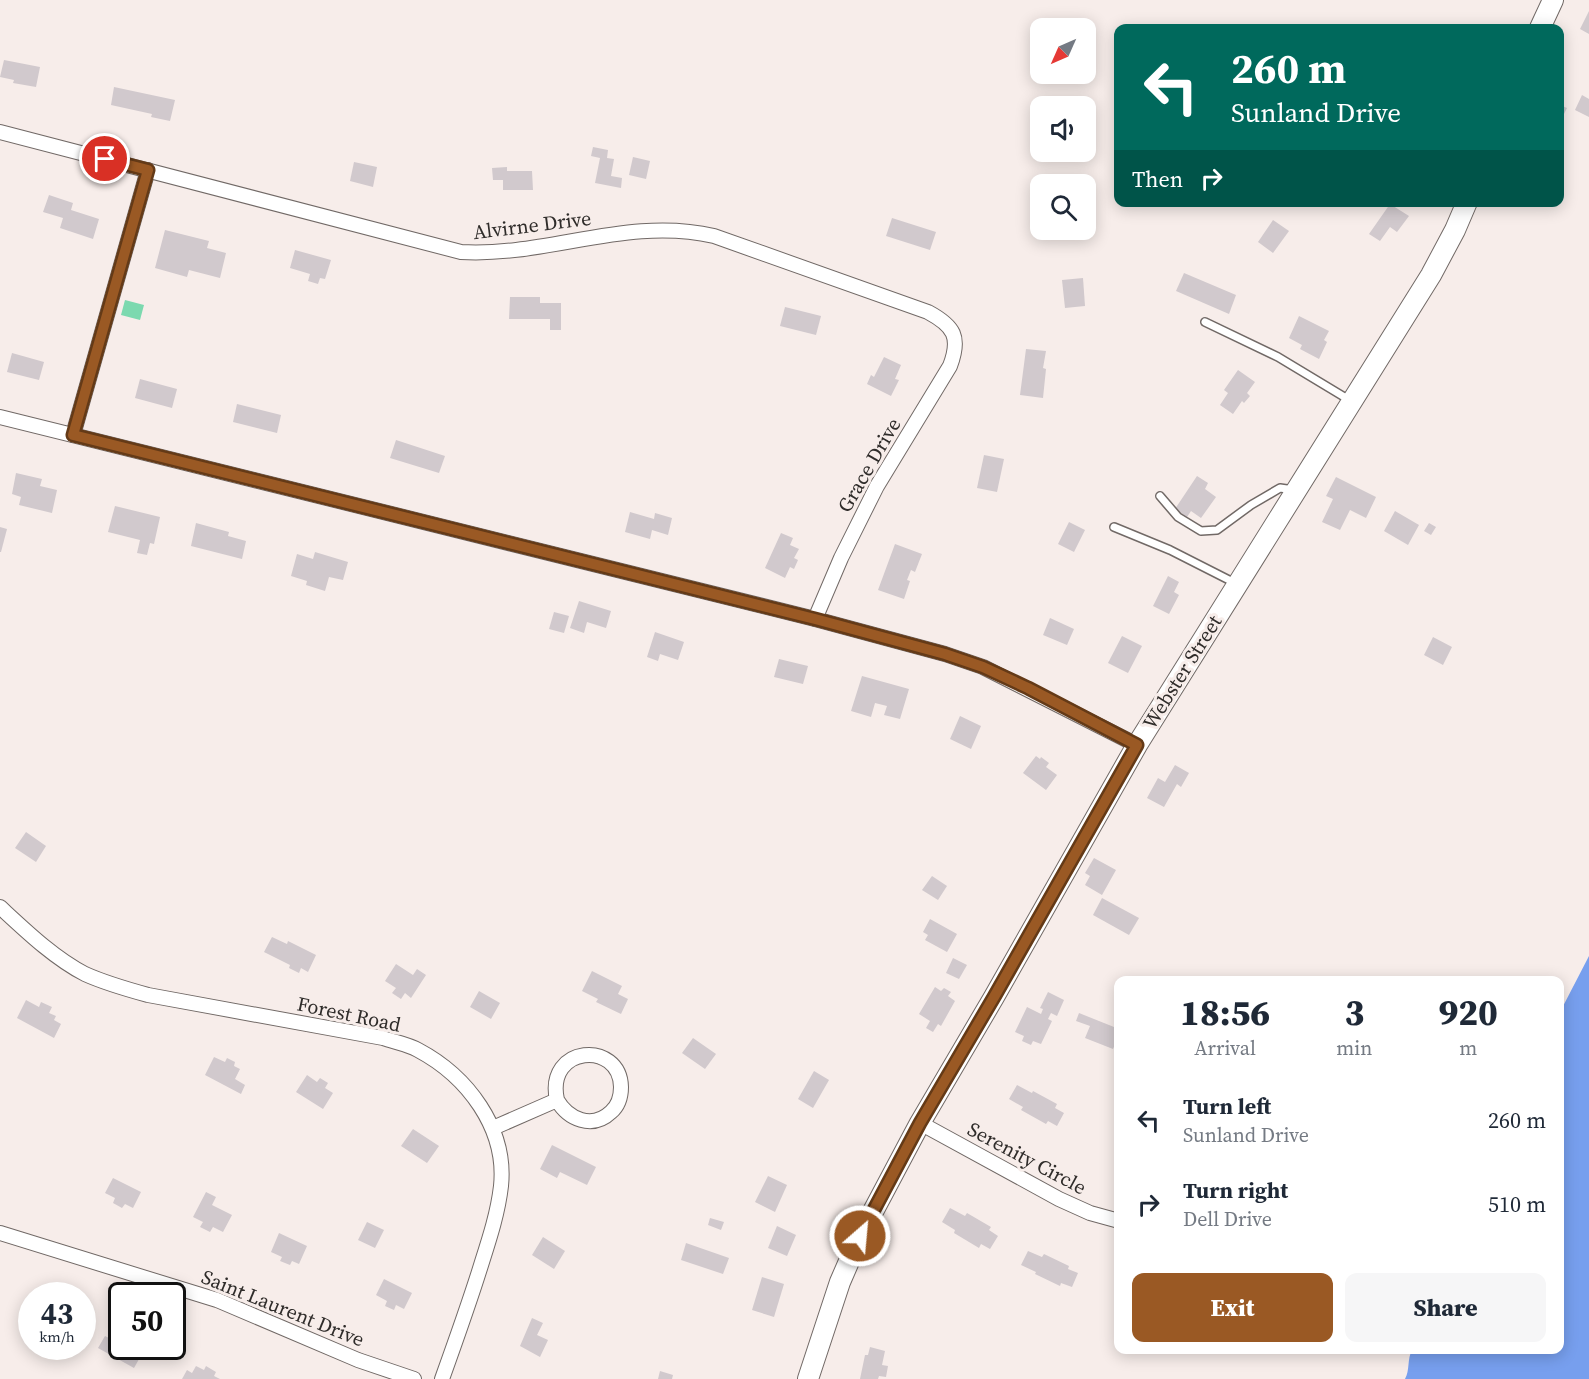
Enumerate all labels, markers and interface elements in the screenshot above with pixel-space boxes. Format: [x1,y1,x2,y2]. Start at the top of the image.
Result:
north arrow [1030,18,1096,84]
map controls [1030,18,1096,240]
text: 260 m [1231,39,1346,97]
icon: left [1132,48,1210,126]
text: Sunland Drive [1231,94,1401,131]
button: sound [1030,96,1096,162]
pin [79,133,130,184]
icon: arrive [88,142,121,175]
icon: right [1195,162,1228,195]
text: Then [1132,164,1183,194]
button: search [1030,174,1096,240]
street label: Alvirne Drive [471,204,593,246]
street label: Grace Drive [831,413,907,517]
street label: Webster Street [1136,609,1228,734]
text: 18:56 [1180,988,1270,1037]
text: 3 [1344,988,1364,1037]
text: 920 [1438,988,1498,1037]
street label: Forest Road [295,989,404,1039]
text: Arrival [1194,1034,1256,1062]
text: min [1336,1034,1372,1062]
text: m [1459,1034,1477,1062]
text: Turn left [1183,1091,1271,1121]
icon: left [1132,1104,1165,1137]
text: 260 m [1488,1105,1546,1135]
street label: Serenity Circle [963,1115,1091,1201]
text: Sunland Drive [1183,1121,1309,1149]
text: Turn right [1183,1175,1288,1205]
icon: right [1132,1188,1165,1221]
text: 510 m [1488,1189,1546,1219]
position arrow [828,1204,892,1268]
text: Dell Drive [1183,1205,1272,1233]
street label: Saint Laurent Drive [197,1263,369,1353]
button: Exit [1132,1273,1333,1342]
button: Share [1345,1273,1546,1342]
speed limit sign: 50 [108,1282,186,1360]
text: 43 [41,1293,73,1334]
text: km/h [39,1326,75,1347]

